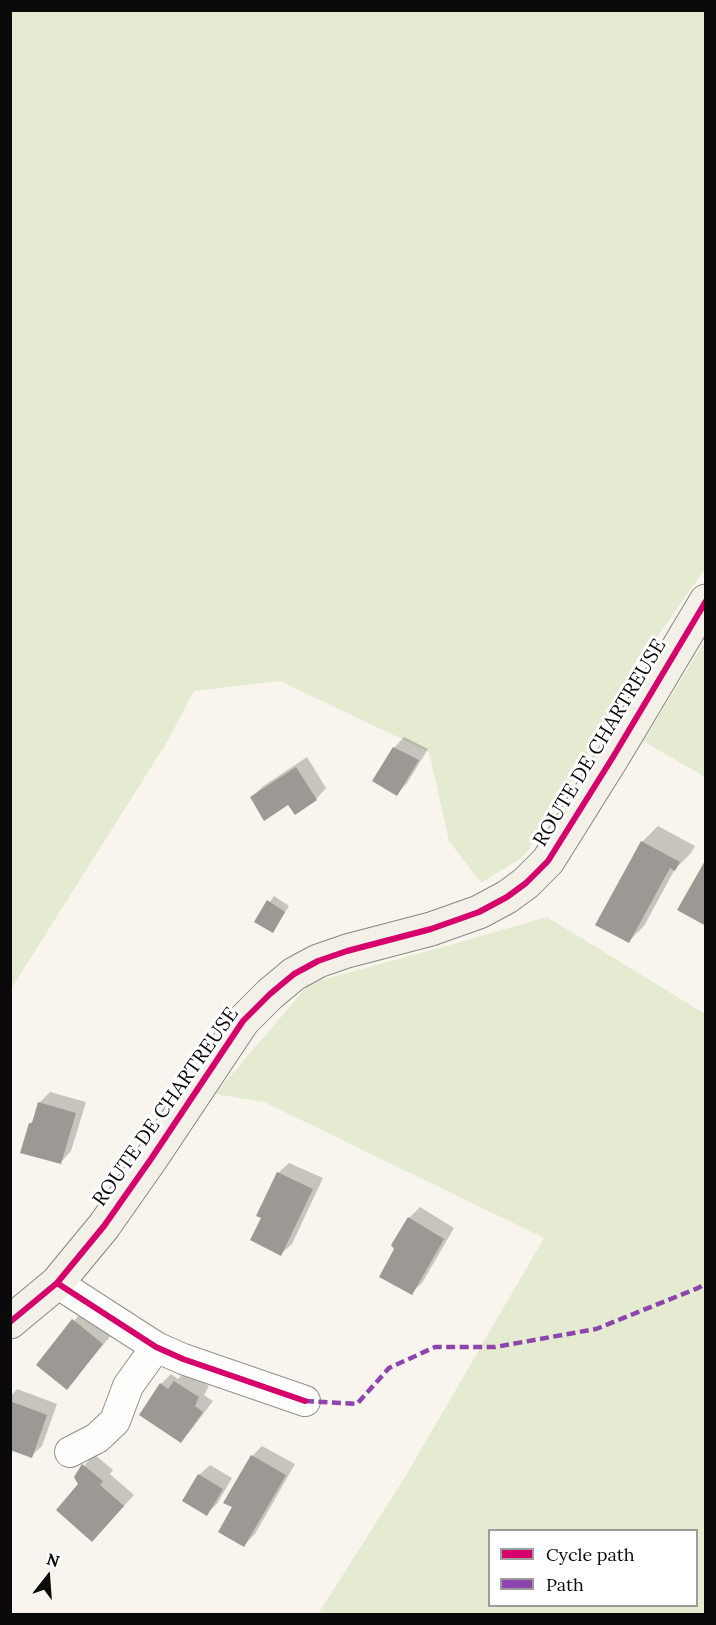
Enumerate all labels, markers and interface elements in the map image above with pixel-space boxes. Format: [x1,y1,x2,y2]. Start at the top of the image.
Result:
street label: ROUTE DE CHARTREUSE [529,635,671,851]
street label: ROUTE DE CHARTREUSE [88,1003,244,1211]
legend [488,1529,698,1607]
text: Cycle path [546,1543,635,1566]
north arrow [18,1547,78,1607]
text: N [44,1548,62,1571]
text: Path [546,1573,584,1596]

